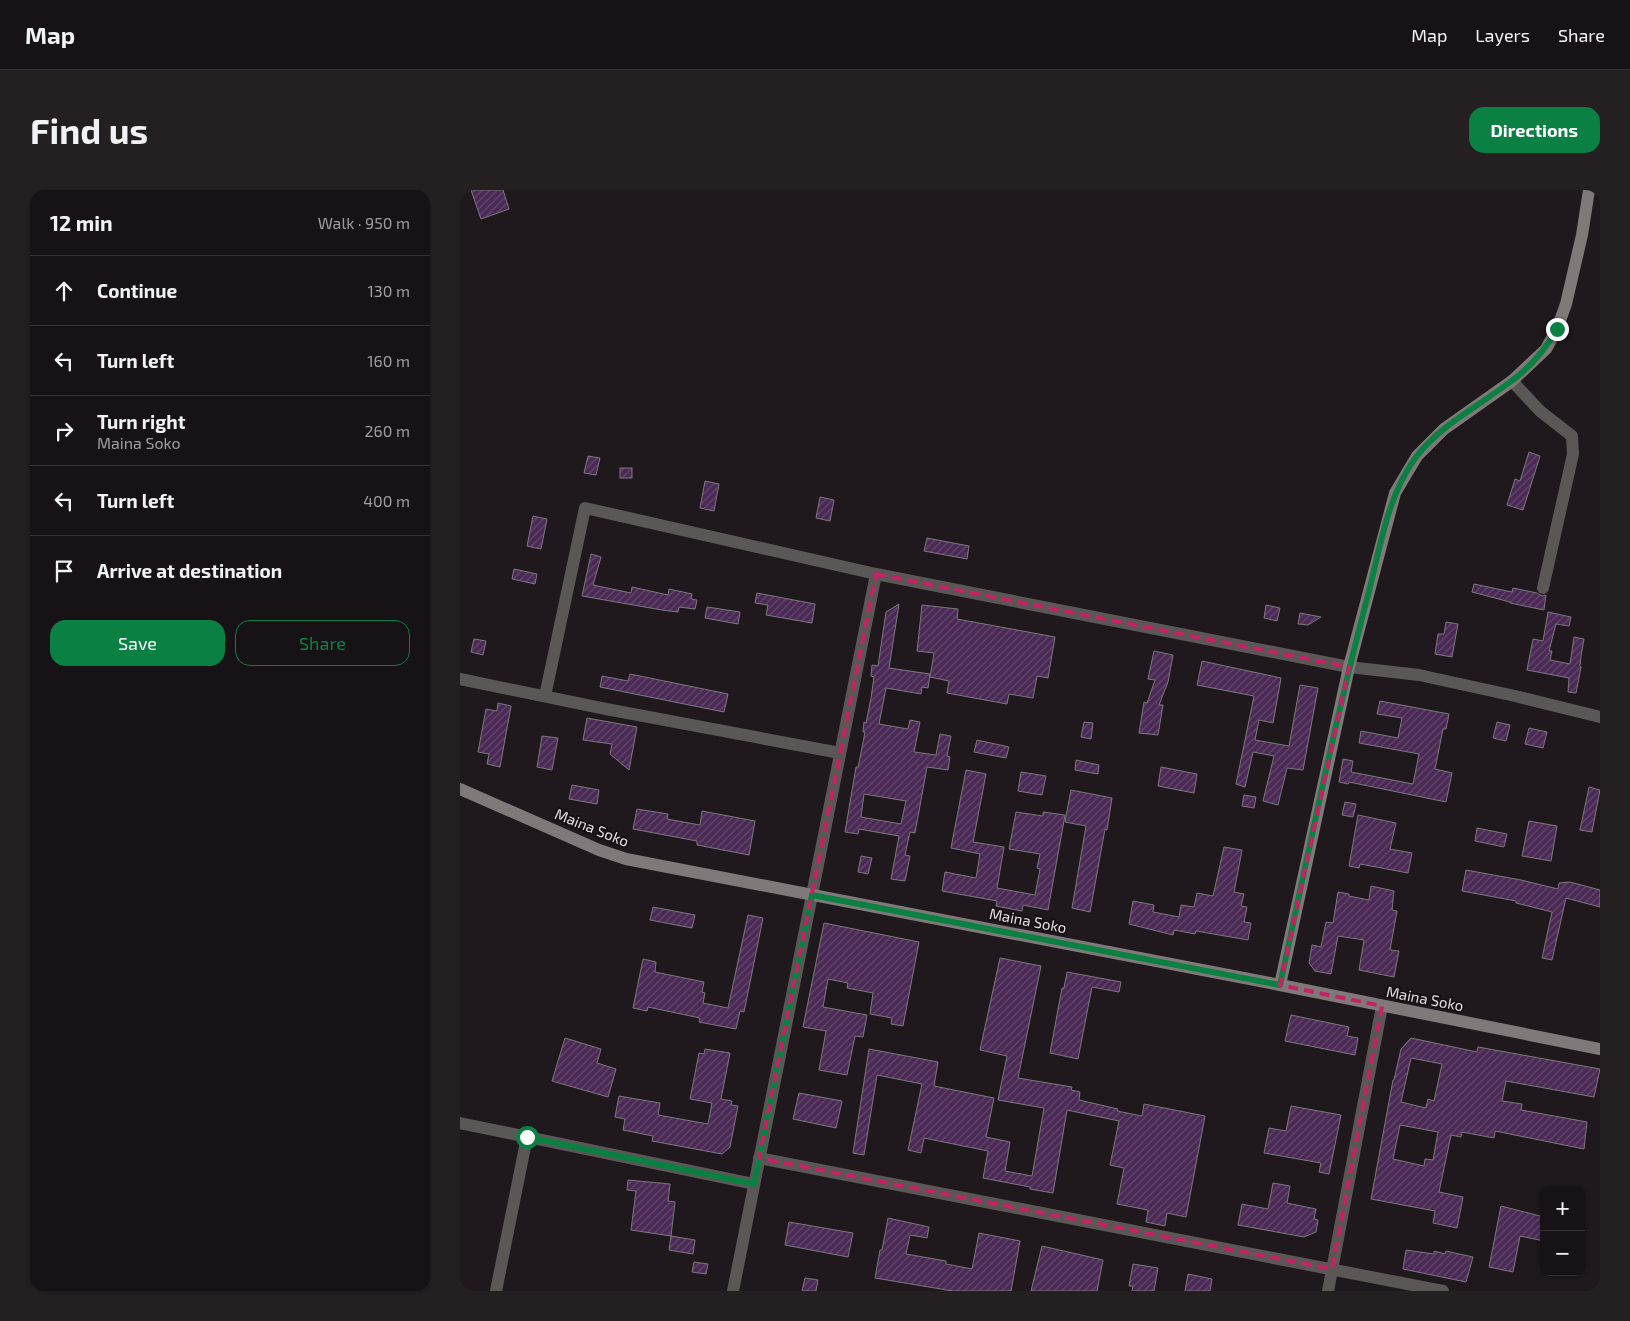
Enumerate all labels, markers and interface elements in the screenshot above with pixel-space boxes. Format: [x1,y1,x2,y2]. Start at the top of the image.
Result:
text: Map [25,20,75,49]
text: Map [1411,24,1447,46]
text: Layers [1475,24,1530,46]
text: Share [1558,24,1605,46]
button: Directions [1469,107,1600,153]
text: Find us [30,109,148,151]
text: 12 min [50,210,113,235]
text: Walk · 950 m [318,213,410,232]
icon: ahead [50,277,78,305]
text: Continue [97,279,177,302]
text: 130 m [368,281,410,300]
route end [1546,318,1569,341]
icon: left [50,347,78,375]
text: Turn left [97,349,174,372]
text: 160 m [367,351,410,370]
text: Turn right [97,410,185,433]
icon: right [50,417,78,445]
text: 260 m [365,421,410,440]
text: Maina Soko [97,433,181,452]
icon: left [50,487,78,515]
text: Turn left [97,489,174,512]
text: 400 m [363,491,410,510]
icon: arrive [50,557,78,585]
text: Arrive at destination [97,559,282,582]
button: Save [50,620,225,666]
button: Share [235,620,410,666]
street label: Maina Soko [552,804,632,850]
street label: Maina Soko [988,904,1068,936]
street label: Maina Soko [1385,982,1465,1014]
route start [516,1126,539,1149]
map controls [1540,1186,1585,1276]
button: + [1540,1186,1585,1231]
button: − [1540,1231,1585,1276]

